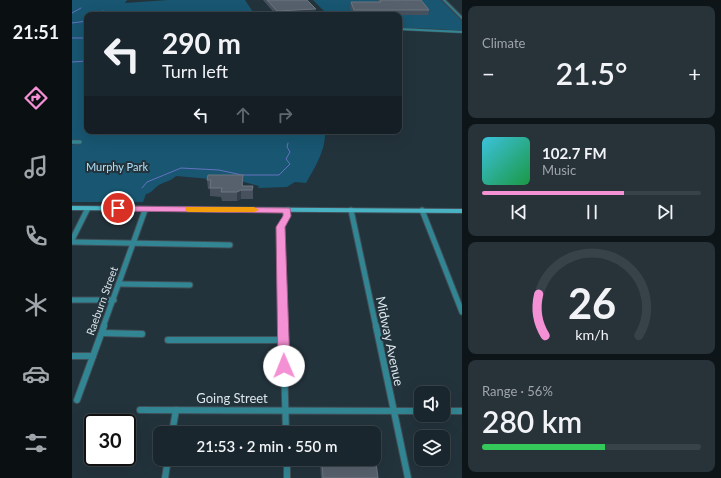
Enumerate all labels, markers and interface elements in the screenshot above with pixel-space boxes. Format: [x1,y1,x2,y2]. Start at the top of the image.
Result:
text: 21:51 [13,21,59,43]
text: 290 m [162,26,241,60]
icon: left [96,28,148,80]
text: Climate [482,35,525,51]
text: 21.5° [556,55,627,91]
text: Turn left [162,60,228,82]
text: − [482,60,495,87]
text: + [688,60,701,87]
icon: directions [22,84,50,112]
icon: left [190,104,212,126]
icon: ahead [232,104,254,126]
icon: right [274,104,296,126]
text: 102.7 FM [542,144,607,162]
icon: music [22,153,50,181]
park label: Murphy Park [86,160,148,173]
text: Music [542,162,576,178]
pin [101,191,135,225]
icon: arrive [107,197,129,219]
icon: previous [508,201,530,223]
icon: pause [581,201,603,223]
icon: next [654,201,676,223]
icon: phone [22,222,50,250]
street label: Raeburn Street [83,265,120,337]
text: 26 [567,278,616,328]
icon: climate [22,291,50,319]
street label: Midway Avenue [373,295,407,387]
text: km/h [575,326,608,343]
position arrow [263,345,305,387]
icon: car [22,360,50,388]
text: Range · 56% [482,383,553,399]
map controls [414,386,450,466]
button: sound [414,386,450,422]
street label: Going Street [196,390,268,406]
text: 280 km [482,403,582,439]
speed limit sign: 30 [84,414,136,466]
icon: filters [22,429,50,457]
button: layers [414,430,450,466]
text: 21:53 · 2 min · 550 m [197,437,337,455]

